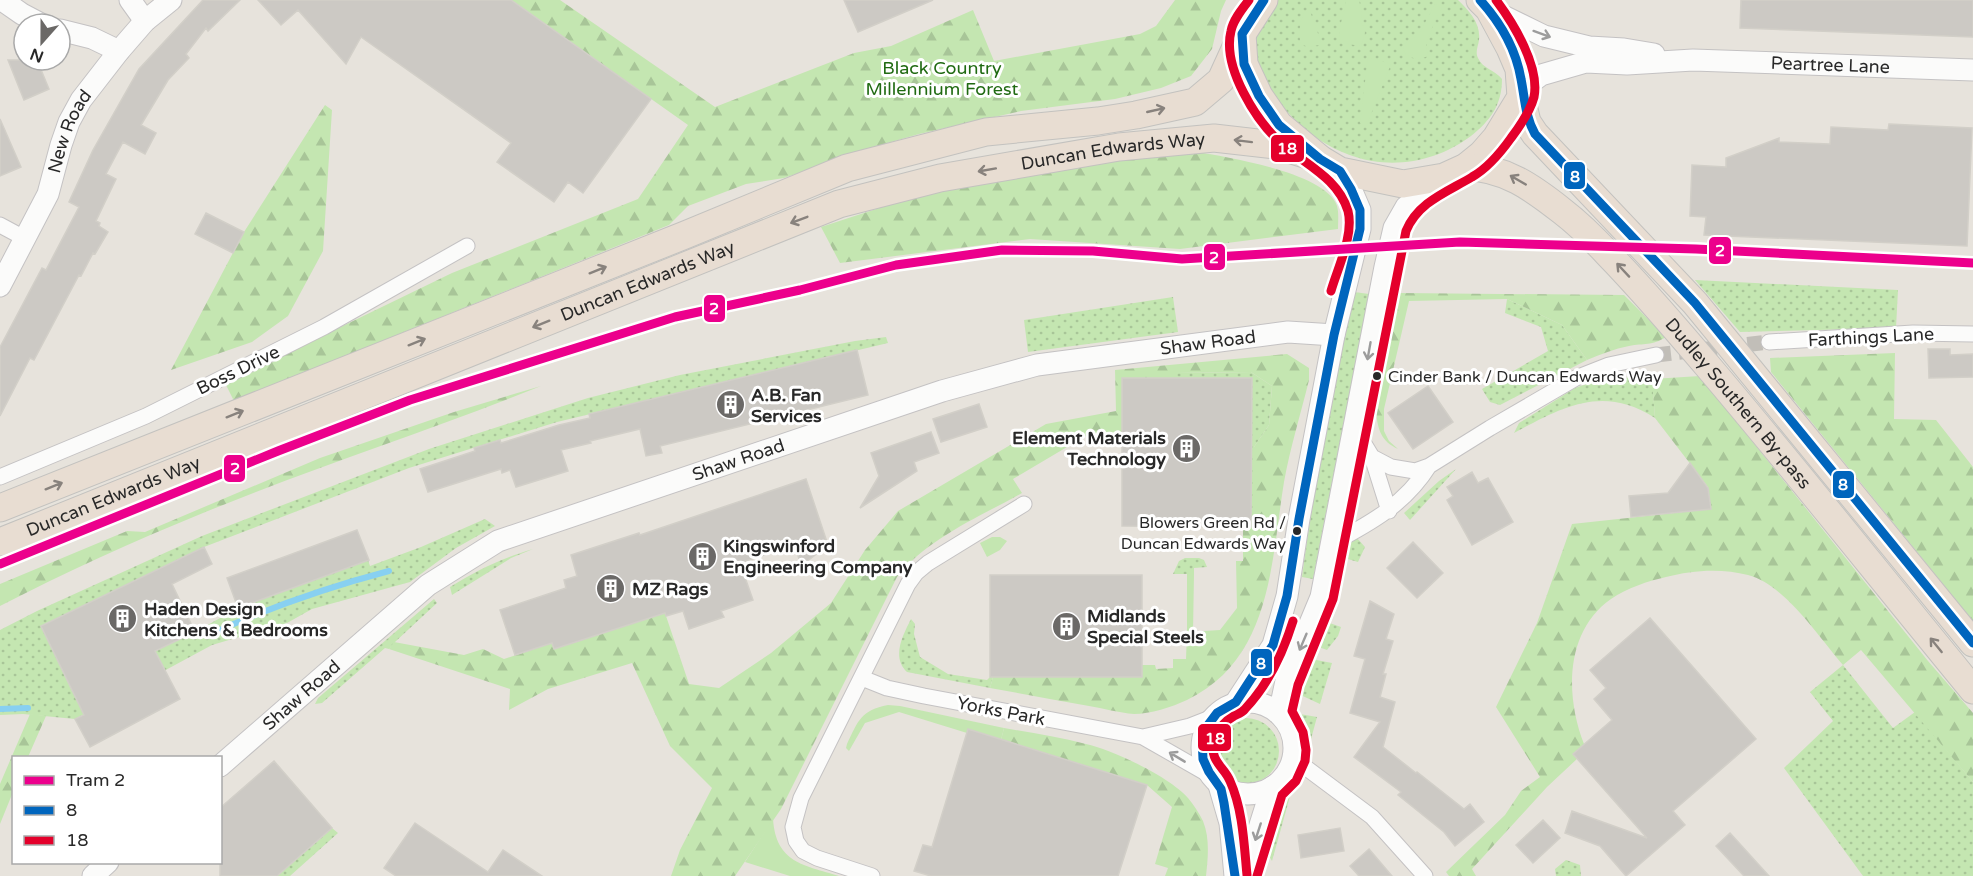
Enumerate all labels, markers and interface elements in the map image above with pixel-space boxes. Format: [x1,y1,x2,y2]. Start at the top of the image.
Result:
north arrow [12,12,72,72]
one-way arrow [1532,29,1550,40]
text: N [27,43,47,67]
street label: Peartree Lane [1770,52,1890,78]
park label: Black Country Millennium Forest [866,57,1019,100]
street label: New Road [43,85,96,176]
one-way arrow [1146,104,1165,116]
street label: Duncan Edwards Way [1019,128,1207,175]
line badge: 18 [1270,134,1305,163]
one-way arrow [1233,135,1253,146]
text: 18 [1277,139,1297,159]
line badge: 8 [1563,161,1586,190]
one-way arrow [978,165,998,176]
text: 8 [1570,167,1580,187]
one-way arrow [1510,174,1527,186]
one-way arrow [791,215,809,226]
street label: Duncan Edwards Way [557,236,738,326]
line badge: 2 [1708,236,1732,265]
text: 2 [1715,241,1725,261]
line badge: 2 [1203,243,1226,271]
text: 2 [1209,248,1219,268]
one-way arrow [1616,263,1630,278]
one-way arrow [588,264,606,275]
line badge: 2 [703,294,726,323]
text: 2 [709,299,719,319]
street label: Dudley Southern By-pass [1660,313,1816,493]
one-way arrow [532,319,550,330]
street label: Farthings Lane [1807,323,1935,351]
street label: Shaw Road [1159,325,1257,360]
one-way arrow [407,336,425,347]
street label: Boss Drive [193,340,283,400]
one-way arrow [1363,340,1374,360]
place label: Cinder Bank / Duncan Edwards Way [1388,367,1662,387]
marker: Cinder Bank / Duncan Edwards Way [1371,370,1383,382]
place label: A.B. Fan Services [751,384,822,427]
building icon: A.B. Fan Services [714,389,746,421]
one-way arrow [226,408,244,419]
place label: Element Materials Technology [1012,427,1166,470]
building icon: Element Materials Technology [1171,432,1203,464]
street label: Shaw Road [689,434,787,486]
street label: Duncan Edwards Way [23,451,204,541]
line badge: 2 [223,454,246,483]
text: 2 [230,459,240,479]
line badge: 8 [1832,470,1855,499]
text: 8 [1838,475,1848,495]
one-way arrow [45,480,63,491]
place label: Blowers Green Rd / Duncan Edwards Way [1121,513,1286,554]
marker: Blowers Green Rd / Duncan Edwards Way [1291,525,1303,537]
place label: Kingswinford Engineering Company [723,535,913,578]
building icon: Kingswinford Engineering Company [686,540,718,572]
building icon: MZ Rags [595,573,627,605]
place label: MZ Rags [632,578,709,600]
place label: Haden Design Kitchens & Bedrooms [144,598,328,641]
building icon: Haden Design Kitchens & Bedrooms [107,603,139,635]
place label: Midlands Special Steels [1087,605,1204,648]
building icon: Midlands Special Steels [1050,610,1082,642]
one-way arrow [1296,633,1308,651]
one-way arrow [1929,637,1942,653]
line badge: 8 [1250,648,1273,677]
text: 8 [1256,654,1266,674]
street label: Shaw Road [258,655,345,735]
street label: Yorks Park [955,692,1047,730]
line badge: 18 [1197,723,1232,752]
text: 18 [1205,729,1225,749]
one-way arrow [1169,751,1186,763]
legend [12,756,222,864]
text: Tram 2 [66,769,125,791]
text: 8 [66,799,77,821]
one-way arrow [1252,822,1263,841]
text: 18 [66,829,89,851]

